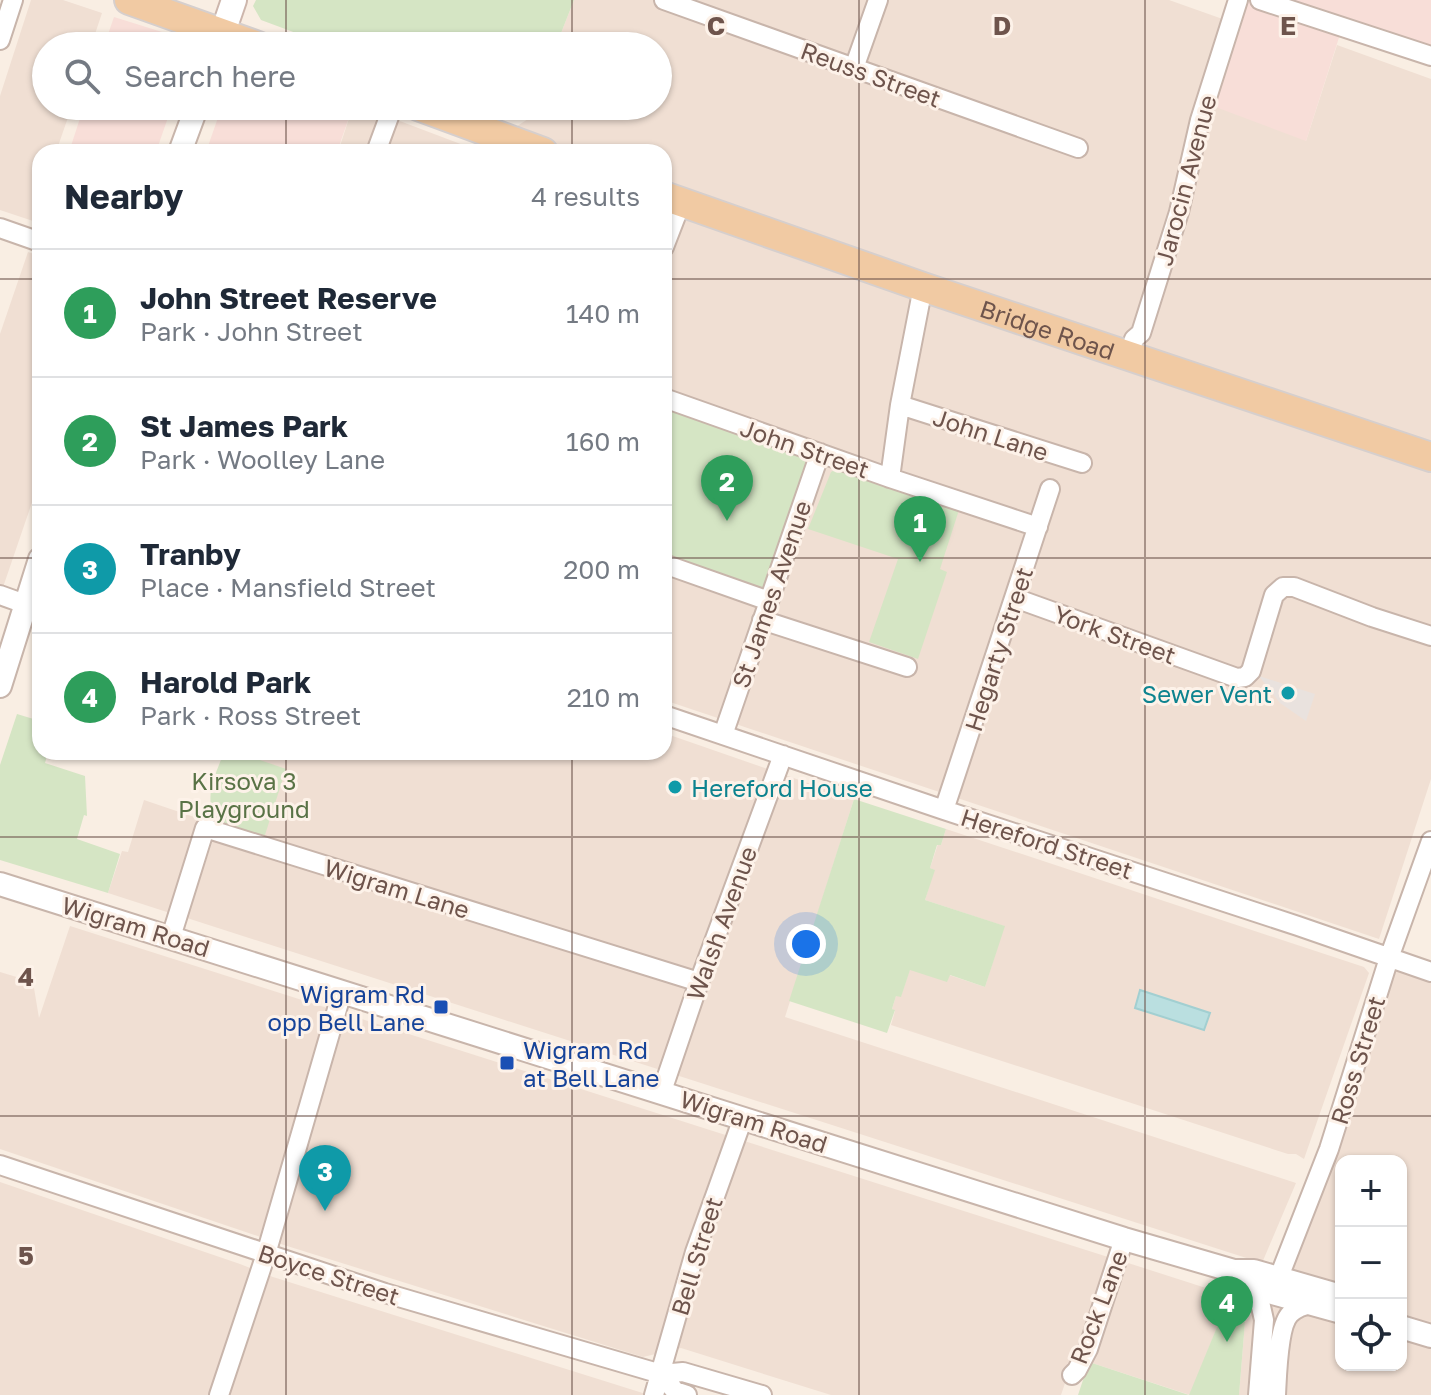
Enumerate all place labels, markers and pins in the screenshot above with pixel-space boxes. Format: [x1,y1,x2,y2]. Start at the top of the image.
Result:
pin: 2 [701,455,753,521]
pin: 1 [894,496,946,562]
place label: Sewer Vent [1142,679,1272,708]
marker: Sewer Vent [1279,684,1297,702]
place label: Hereford House [691,773,873,802]
marker: Hereford House [666,778,684,796]
place label: Wigram Rd opp Bell Lane [268,979,425,1036]
marker: Wigram Rd opp Bell Lane [432,998,450,1016]
place label: Wigram Rd at Bell Lane [523,1035,659,1092]
marker: Wigram Rd at Bell Lane [498,1054,516,1072]
pin: 3 [299,1145,351,1211]
pin: 4 [1201,1276,1253,1342]

